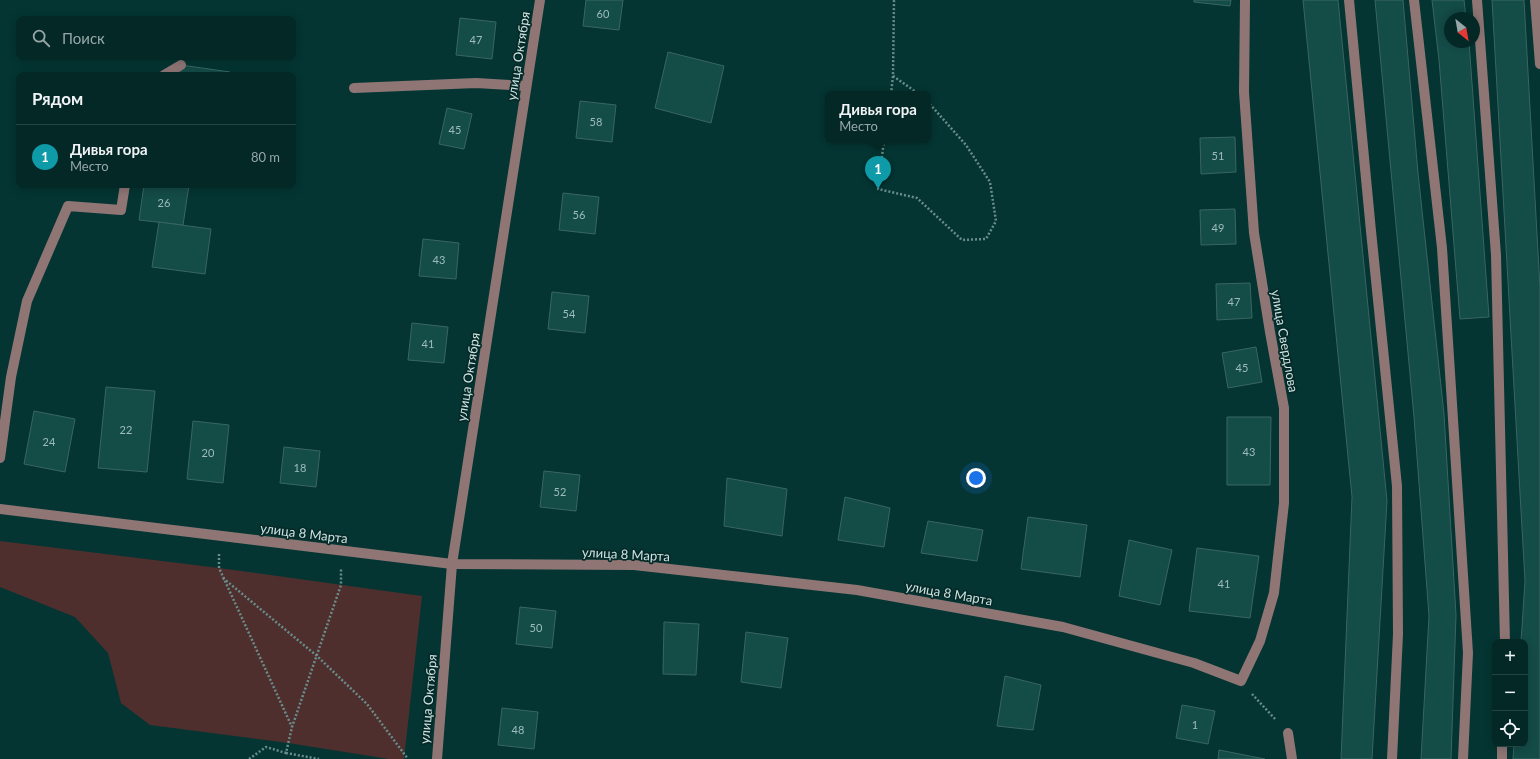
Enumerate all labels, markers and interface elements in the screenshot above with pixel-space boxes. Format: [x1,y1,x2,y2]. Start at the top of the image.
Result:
house number: 60 [597,7,610,20]
street label: улица Октября [503,10,533,102]
north arrow [1444,12,1480,48]
search box [16,16,296,60]
icon: search [30,27,52,49]
text: Поиск [62,29,105,47]
house number: 47 [470,33,482,46]
text: Рядом [32,88,83,109]
popup [825,91,931,143]
text: Дивья гора [839,100,917,118]
house number: 58 [590,115,602,128]
text: Место [839,118,878,134]
house number: 45 [449,123,461,136]
text: Дивья гора [70,140,148,158]
text: 1 [41,149,49,165]
text: 80 m [251,149,280,165]
house number: 51 [1212,149,1224,162]
pin: 1 [865,156,891,189]
text: Место [70,158,109,174]
house number: 26 [158,196,170,209]
house number: 56 [573,208,585,221]
house number: 49 [1212,221,1224,234]
house number: 43 [433,253,445,266]
street label: улица Свердлова [1268,289,1302,393]
house number: 47 [1228,295,1240,308]
house number: 54 [563,307,576,320]
street label: улица Октября [453,331,483,423]
house number: 41 [422,337,434,350]
house number: 45 [1236,361,1248,374]
house number: 22 [120,423,132,436]
house number: 24 [43,435,56,448]
house number: 43 [1243,445,1255,458]
house number: 20 [202,446,215,459]
house number: 18 [294,461,306,474]
your location [966,468,986,488]
house number: 52 [554,485,566,498]
street label: улица 8 Марта [259,520,349,546]
street label: улица 8 Марта [582,544,670,564]
street label: улица 8 Марта [904,577,994,609]
house number: 41 [1218,577,1230,590]
house number: 50 [530,621,543,634]
map controls [1492,639,1528,747]
button: + [1492,639,1528,675]
street label: улица Октября [416,654,440,744]
button: − [1492,675,1528,711]
button: locate [1492,711,1528,747]
house number: 1 [1192,718,1198,731]
house number: 48 [512,723,524,736]

